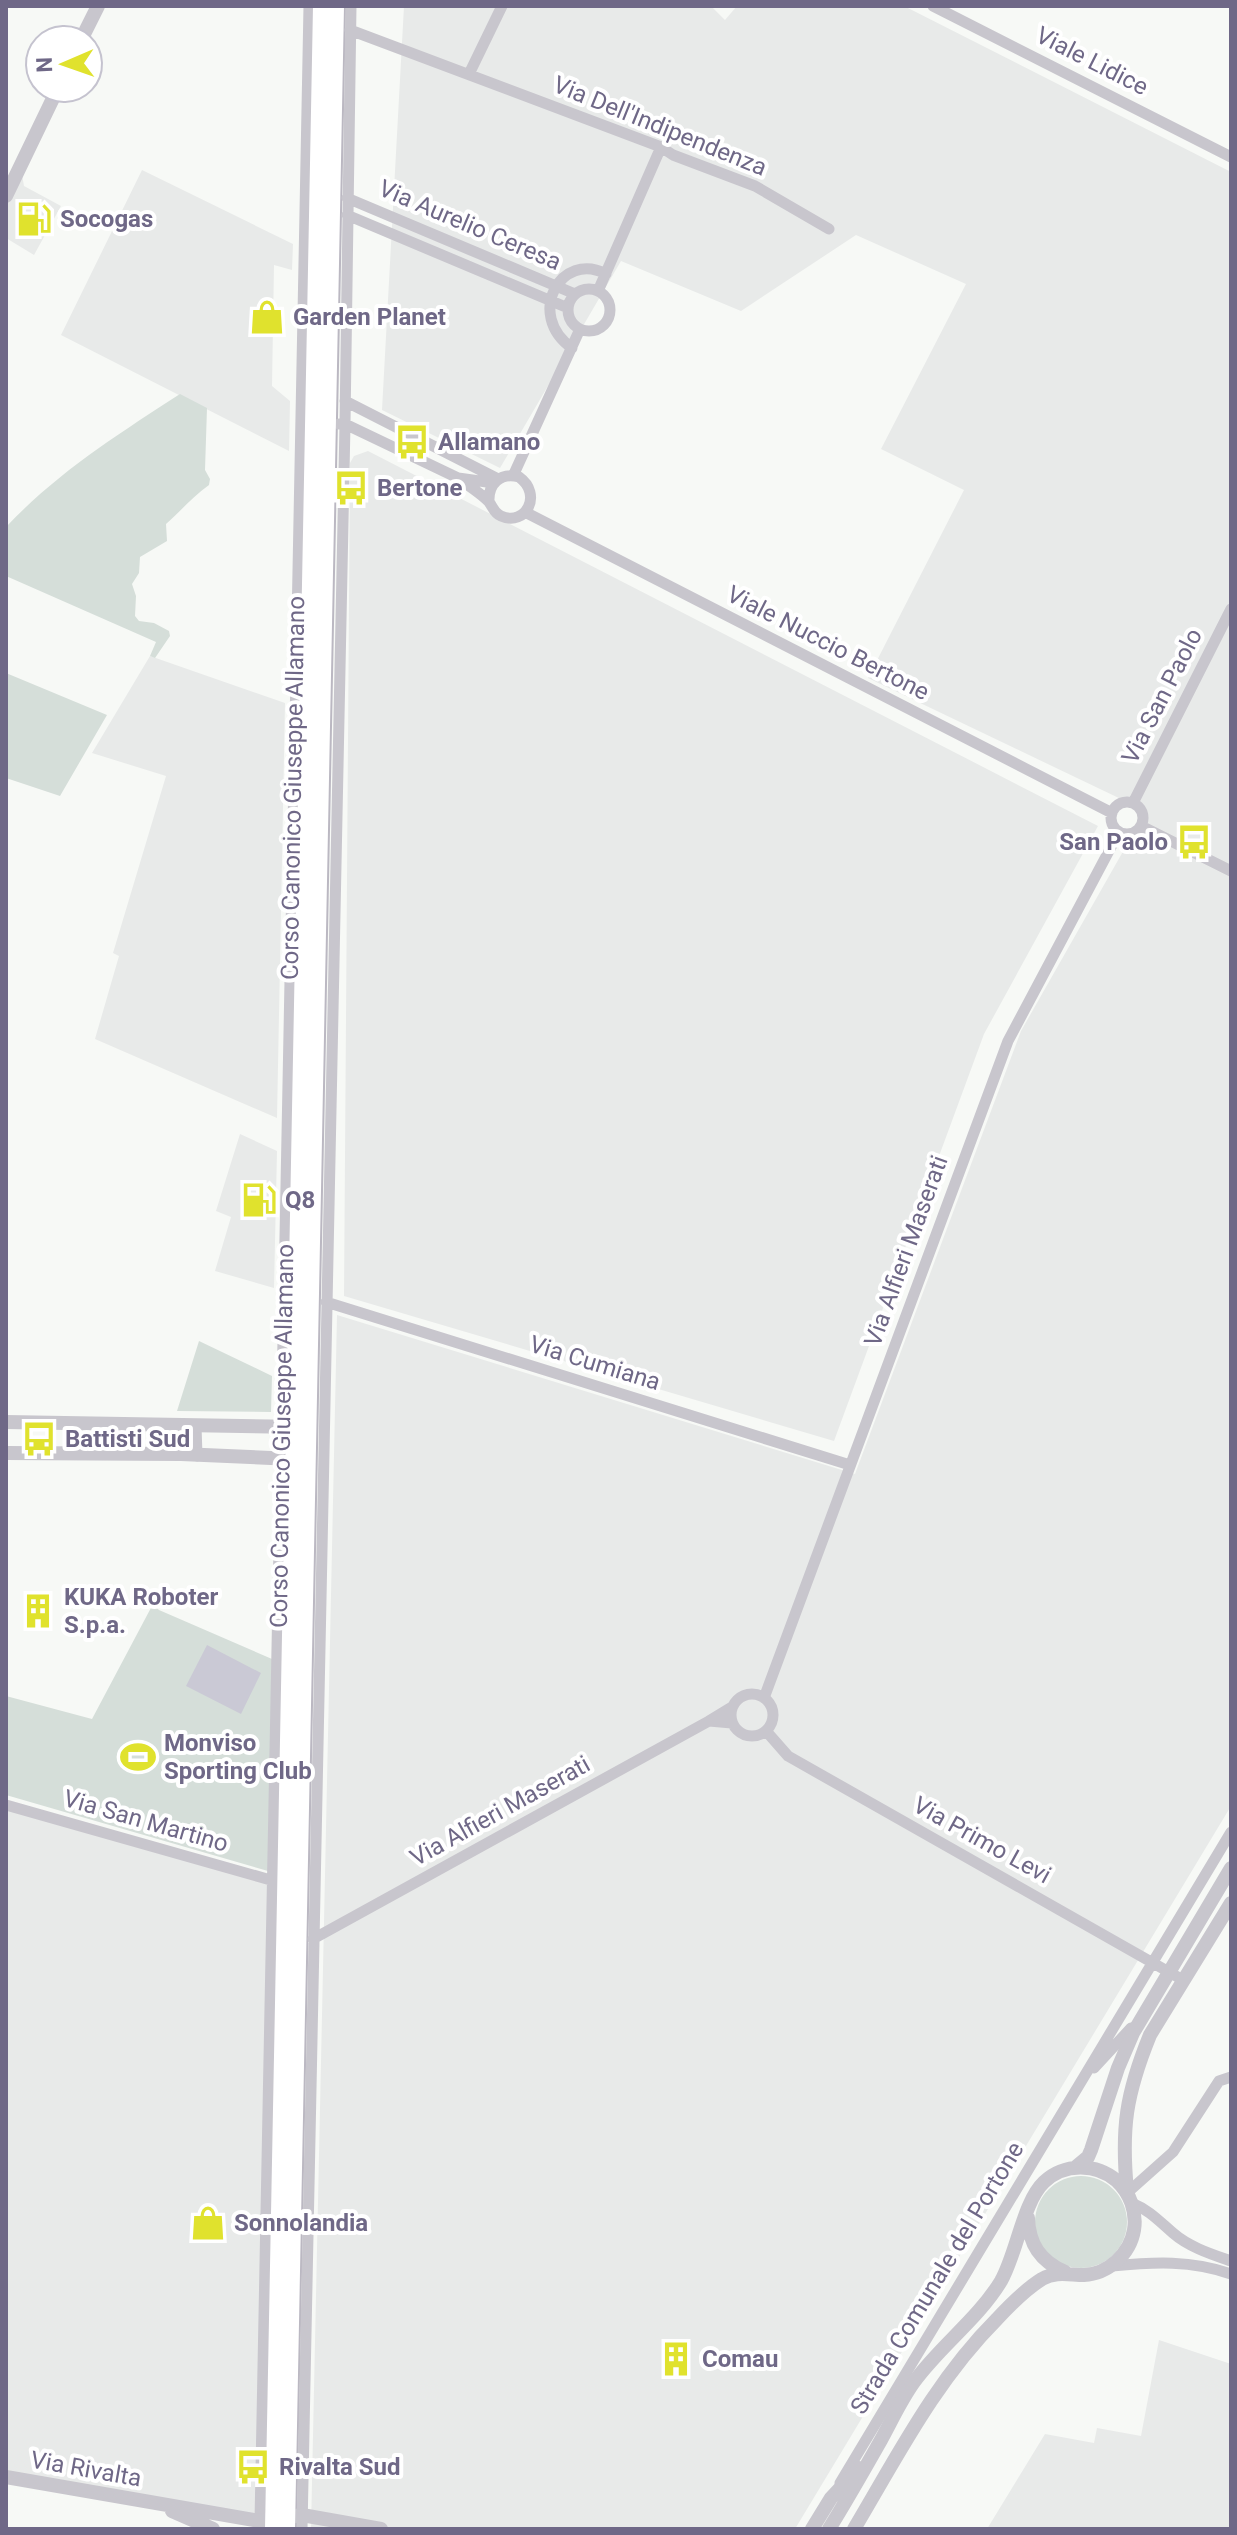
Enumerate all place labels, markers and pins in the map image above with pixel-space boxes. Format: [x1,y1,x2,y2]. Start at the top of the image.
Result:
fuel station icon: Socogas [15,200,53,238]
place label: Socogas [60,205,153,233]
shop icon: Garden Planet [248,298,286,336]
place label: Garden Planet [293,303,446,331]
bus stop icon: Allamano [393,423,431,461]
place label: Allamano [438,428,540,456]
bus stop icon: Bertone [332,469,370,507]
place label: Bertone [377,474,462,502]
bus stop icon: San Paolo [1175,823,1213,861]
place label: San Paolo [1059,828,1168,856]
fuel station icon: Q8 [240,1181,278,1219]
place label: Q8 [285,1186,315,1214]
bus stop icon: Battisti Sud [20,1420,58,1458]
place label: Battisti Sud [65,1425,190,1453]
place label: KUKA Roboter S.p.a. [64,1583,218,1639]
building icon: KUKA Roboter S.p.a. [19,1592,57,1630]
place label: Monviso Sporting Club [164,1729,312,1785]
sports icon: Monviso Sporting Club [119,1738,157,1776]
shop icon: Sonnolandia [189,2204,227,2242]
place label: Sonnolandia [234,2209,368,2237]
building icon: Comau [657,2340,695,2378]
place label: Comau [702,2345,778,2373]
bus stop icon: Rivalta Sud [234,2448,272,2486]
place label: Rivalta Sud [279,2453,401,2481]

